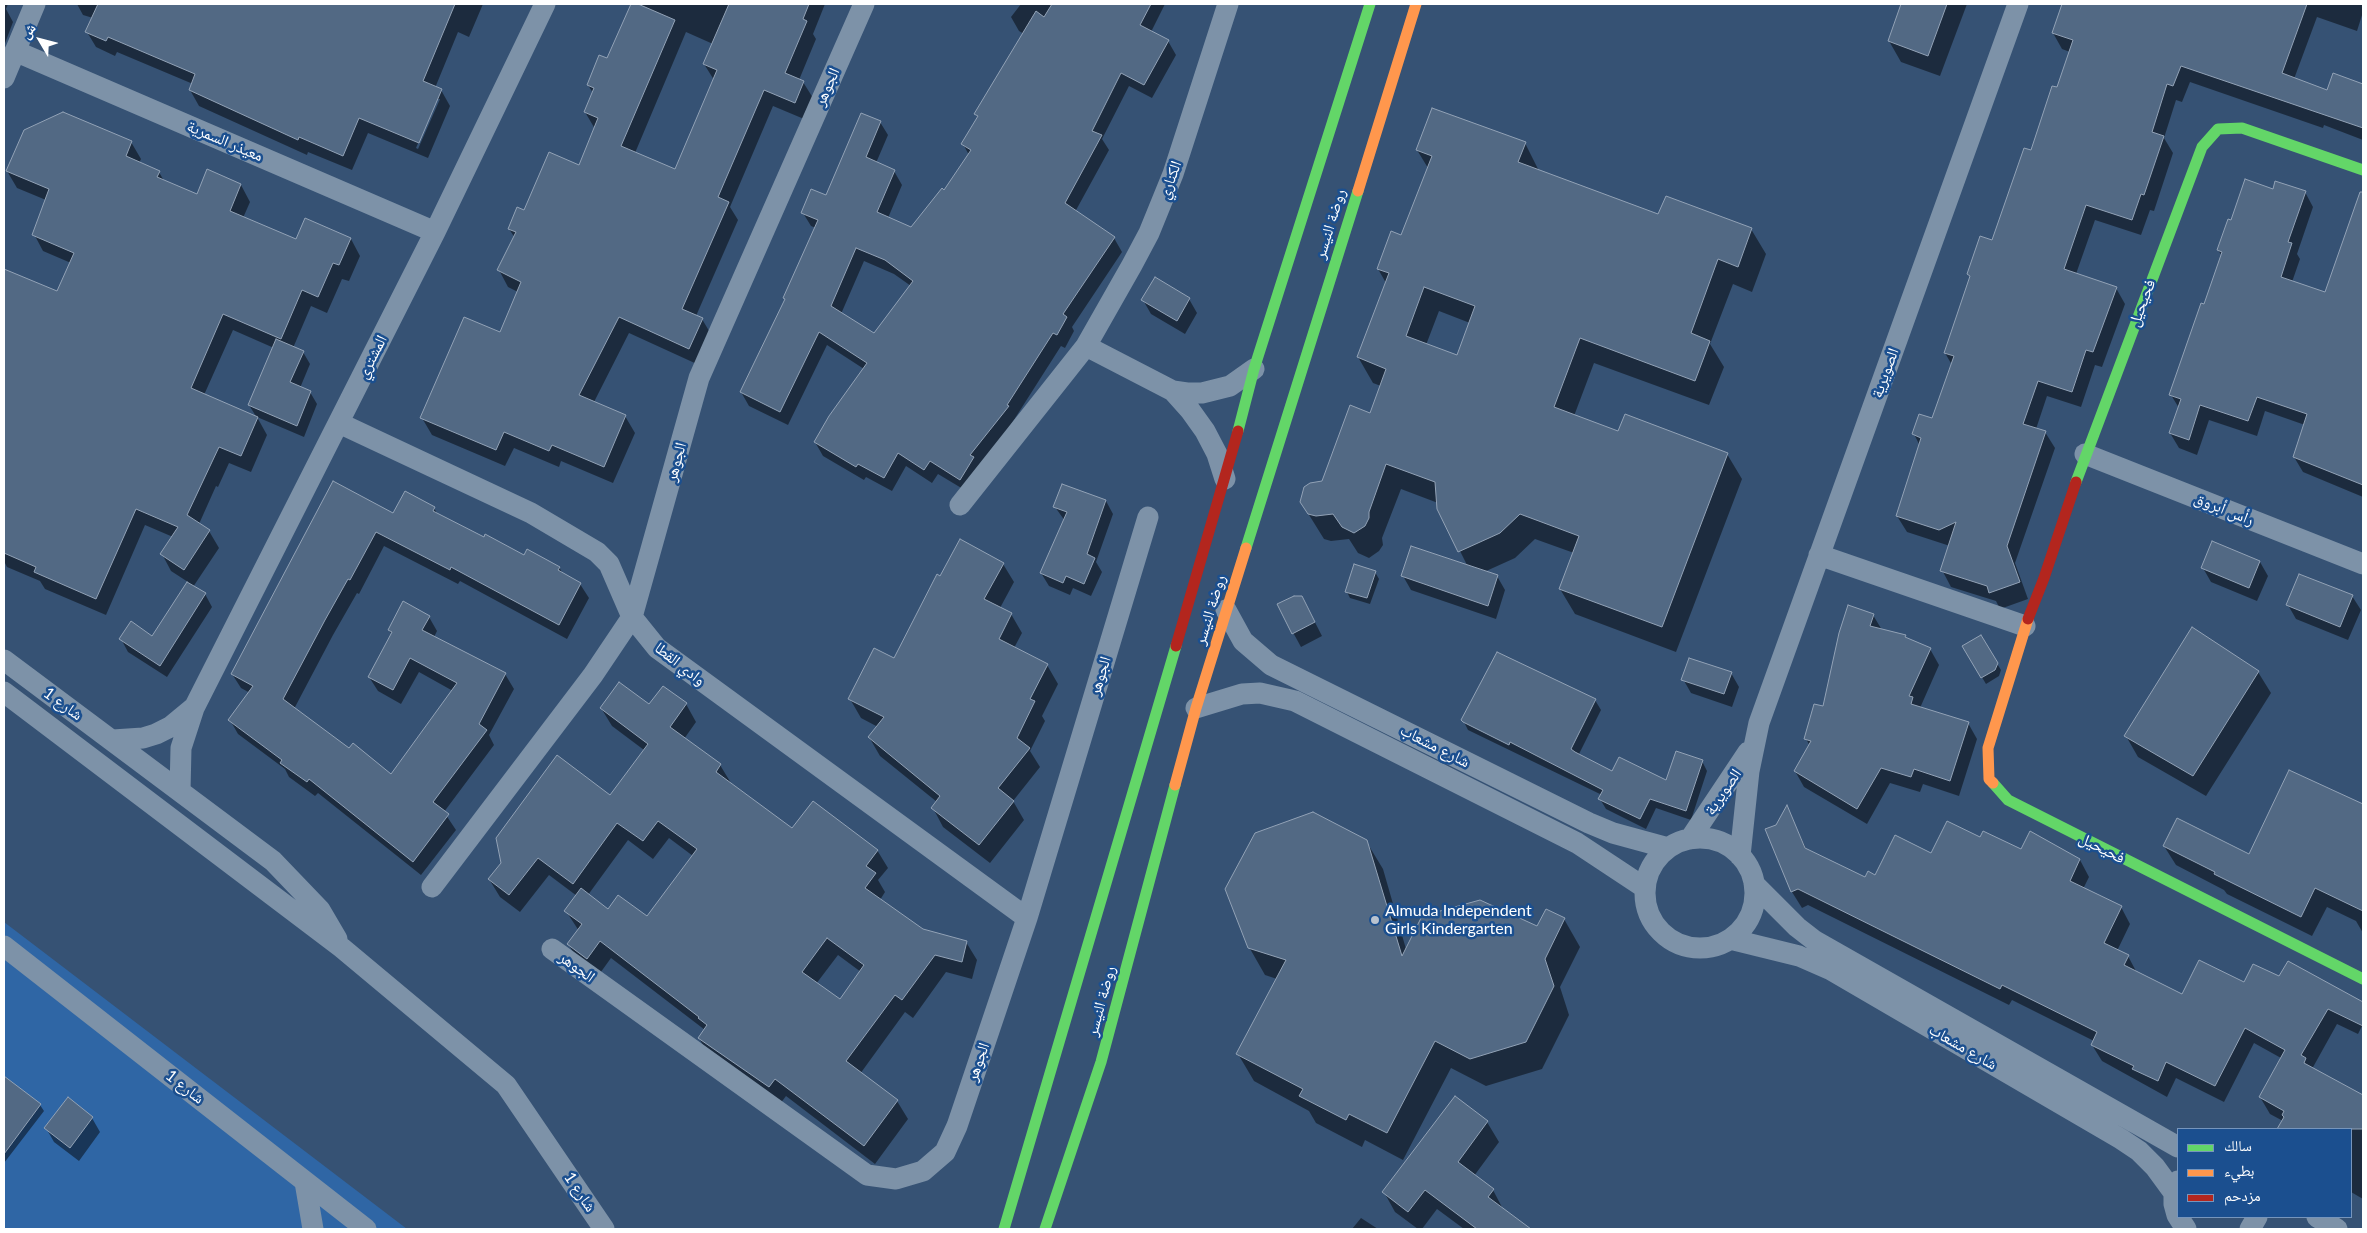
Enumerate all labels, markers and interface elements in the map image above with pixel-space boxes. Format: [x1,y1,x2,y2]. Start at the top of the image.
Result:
north arrow [15,15,65,65]
text: ش [16,20,39,42]
street label: الجوهر [810,65,844,109]
street label: معيذر السمرية [184,116,266,166]
street label: الكناري [1154,158,1186,202]
street label: روضة النيسر [1310,187,1350,261]
street label: فحيحيل [2124,277,2160,329]
street label: المشتري [353,332,391,382]
street label: الصويرية [1867,345,1903,401]
street label: الجوهر [662,440,690,484]
street label: رأس أبروق [2191,488,2257,530]
street label: روضة النيسر [1190,573,1230,647]
street label: وادي القطا [651,638,709,690]
street label: الجوهر [1085,654,1115,698]
street label: شارع 1 [40,683,86,725]
street label: شارع مشعاب [1397,720,1473,772]
street label: الصويرية [1701,765,1745,819]
street label: فحيحيل [2076,828,2128,868]
place label: Almuda Independent Girls Kindergarten [1385,901,1532,939]
marker: Almuda Independent Girls Kindergarten [1369,914,1381,926]
street label: الجوهر [555,947,599,987]
street label: روضة النيسر [1082,964,1120,1038]
street label: شارع مشعاب [1926,1020,2000,1074]
street label: الجوهر [962,1040,994,1084]
street label: شارع 1 [162,1066,208,1108]
legend [2177,1128,2352,1218]
text: سالك [2224,1136,2252,1154]
text: بطيء [2224,1161,2254,1179]
street label: شارع 1 [560,1168,600,1216]
text: مزدحم [2224,1186,2261,1204]

